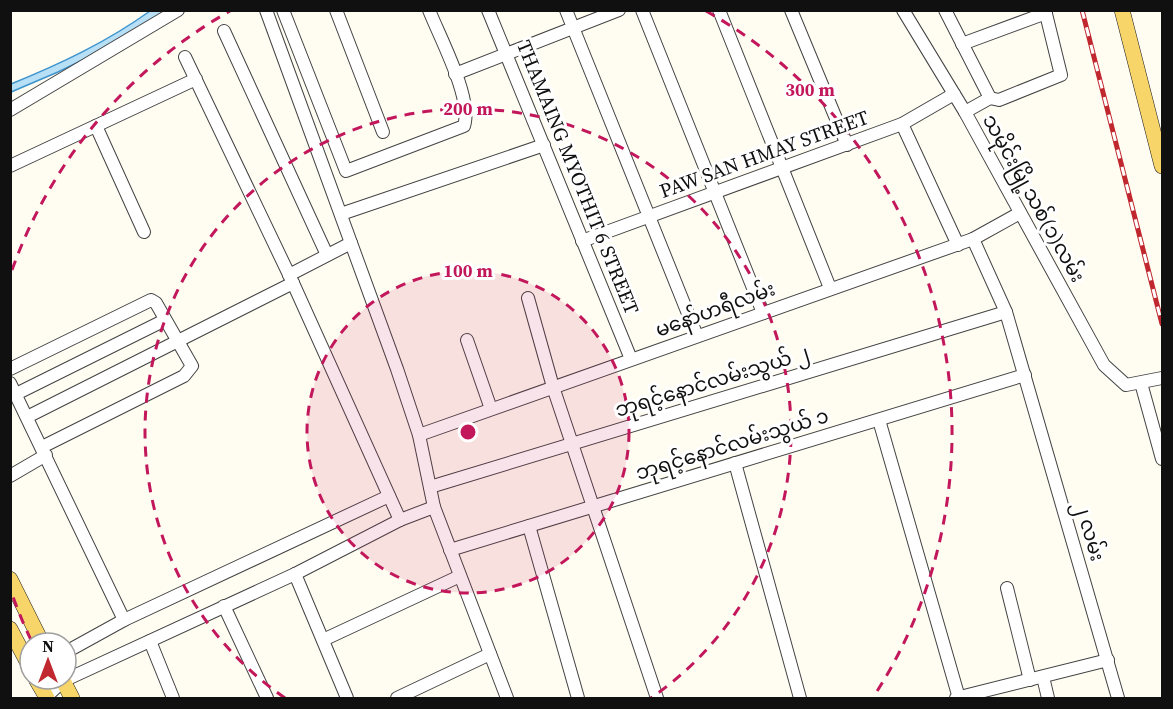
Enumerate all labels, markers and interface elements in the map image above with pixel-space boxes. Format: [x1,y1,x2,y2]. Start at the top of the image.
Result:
street label: THAMAING MYOTHIT 6 STREET [510,36,646,318]
text: 300 m [785,77,835,102]
text: 200 m [443,96,493,121]
street label: PAW SAN HMAY STREET [656,103,872,205]
street label: သမိုင်းမြို့သစ်(၁)လမ်း [973,109,1092,289]
text: 100 m [443,258,493,283]
street label: မနော်ဟရီလမ်း [651,274,779,346]
street label: ဘုရင့်နောင်လမ်းသွယ် ၂ [612,338,813,427]
street label: ဘုရင့်နောင်လမ်းသွယ် ၁ [632,401,833,490]
centre of rings [458,422,478,442]
street label: ၂ လမ်း [1066,498,1112,565]
north arrow [18,631,78,691]
text: N [42,635,54,657]

